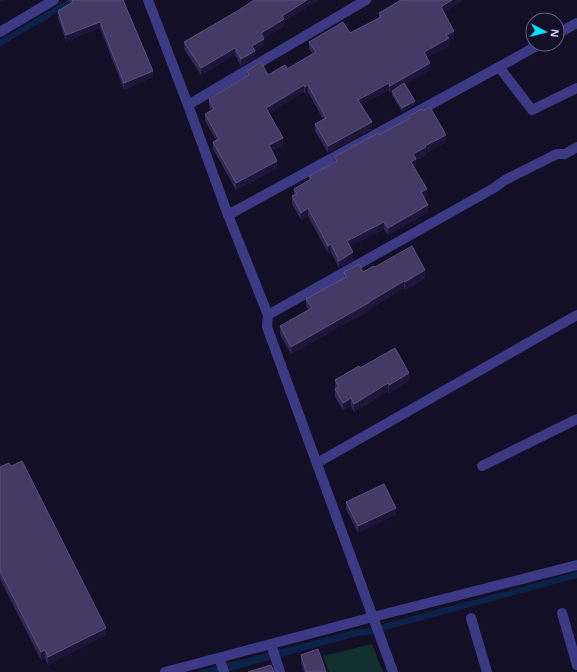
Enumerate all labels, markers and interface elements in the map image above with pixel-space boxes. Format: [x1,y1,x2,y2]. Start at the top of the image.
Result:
north arrow [525,12,565,52]
text: N [548,29,561,38]

